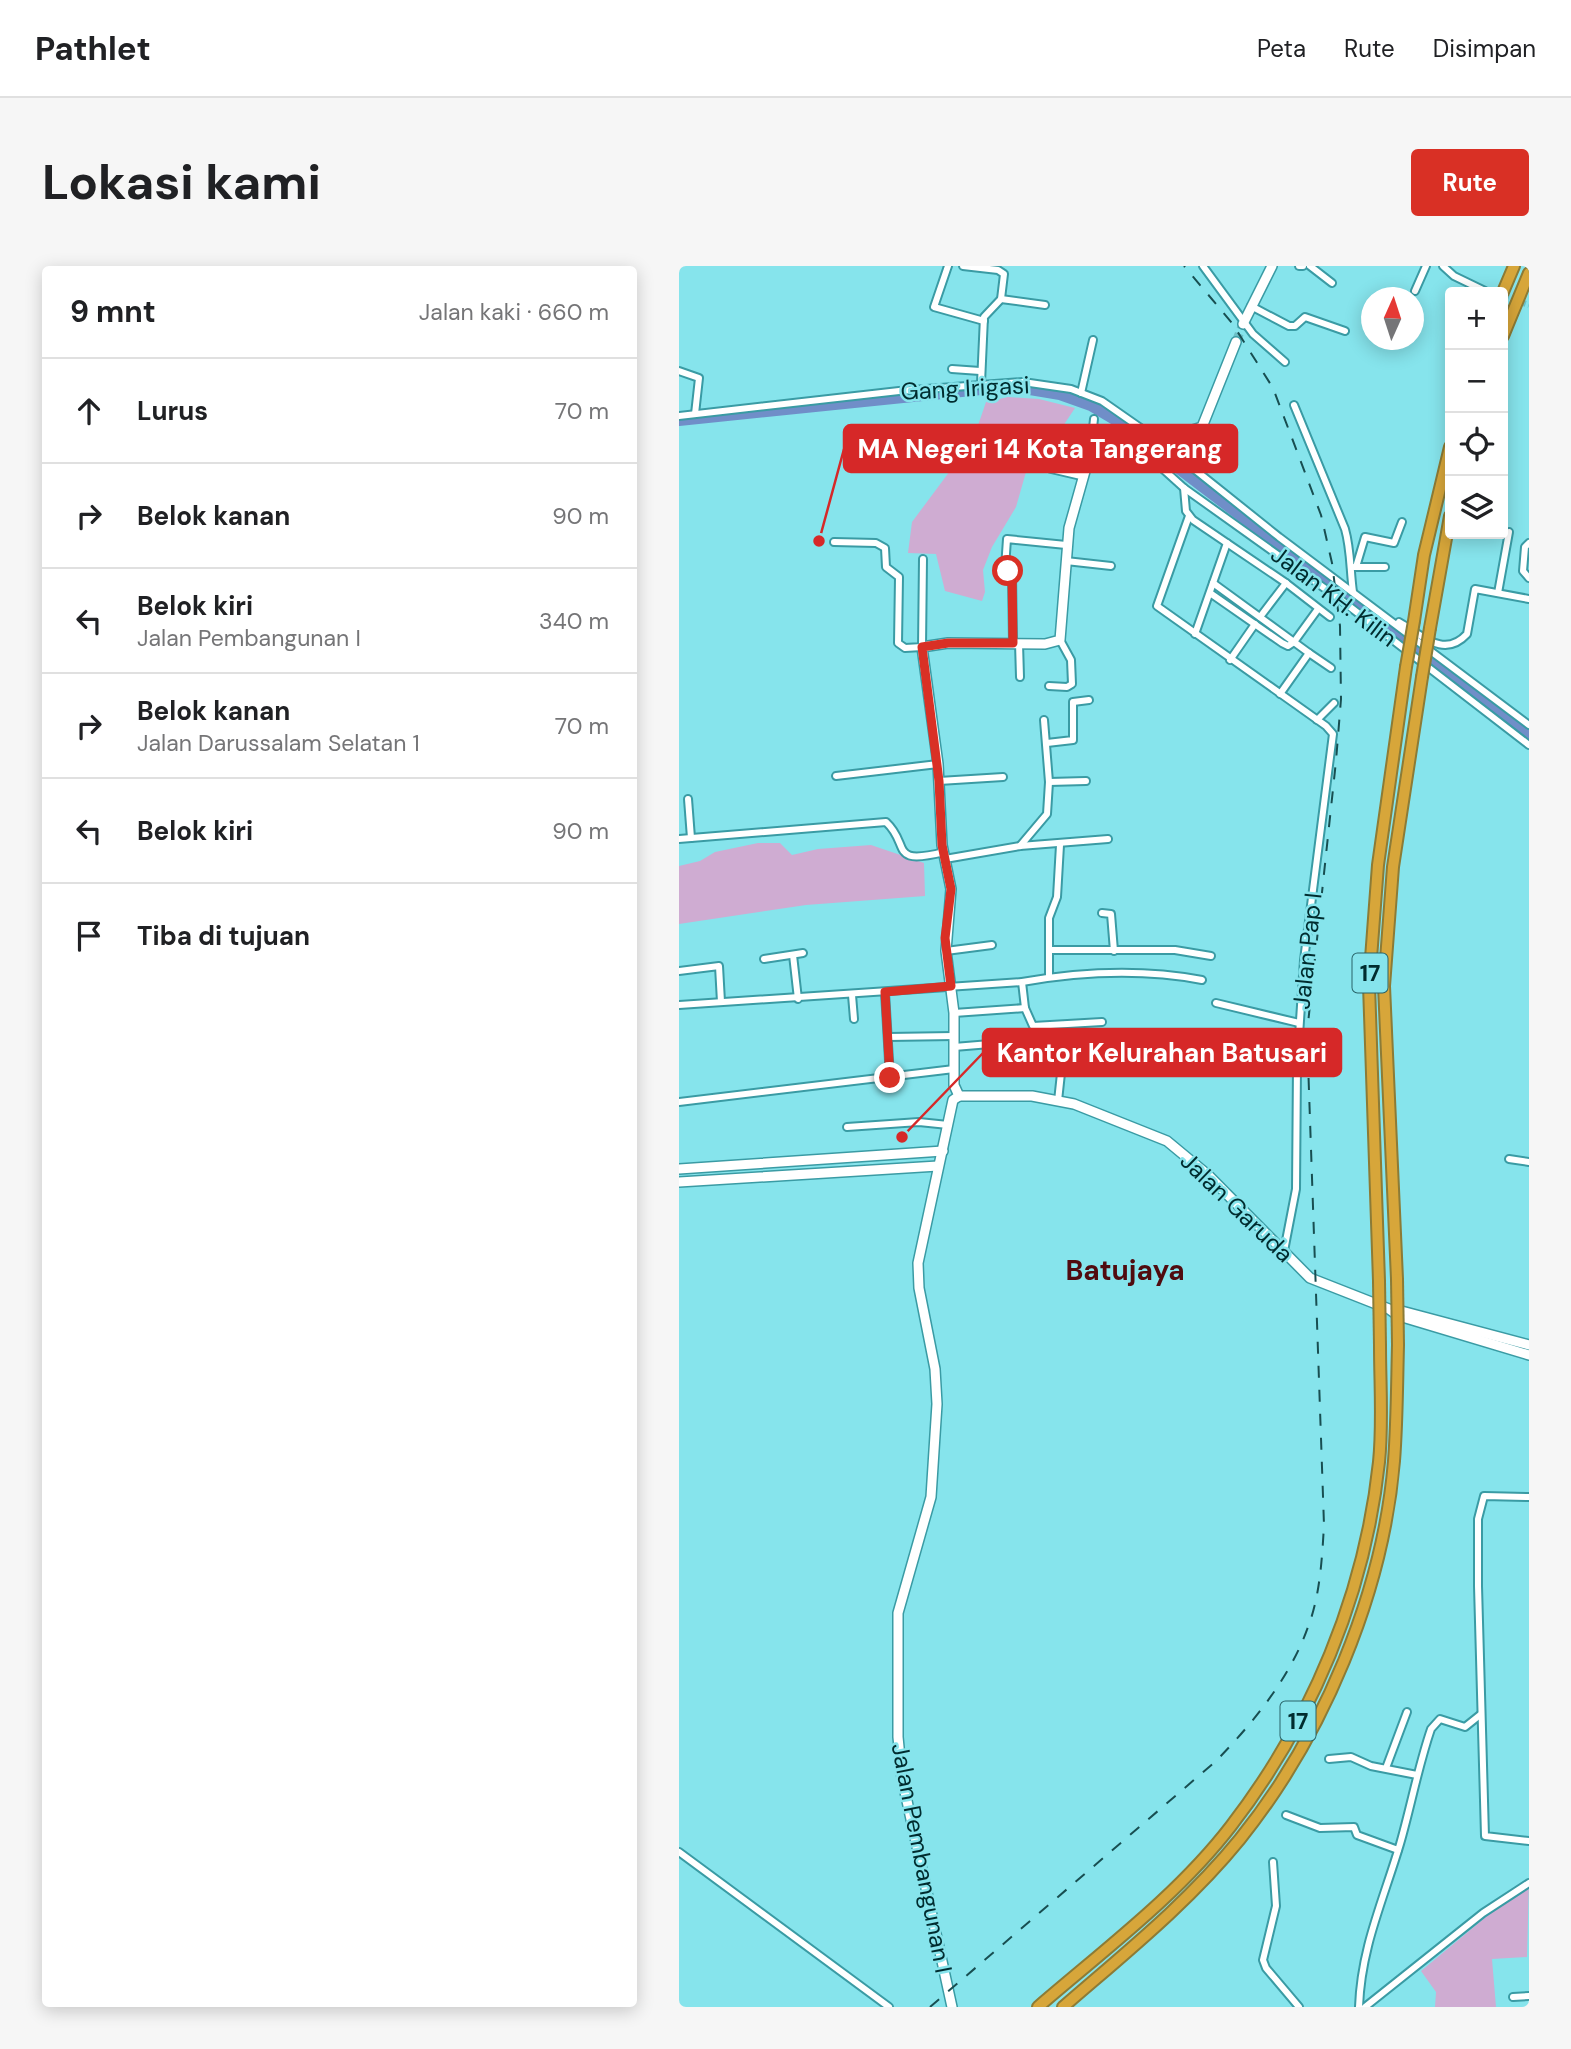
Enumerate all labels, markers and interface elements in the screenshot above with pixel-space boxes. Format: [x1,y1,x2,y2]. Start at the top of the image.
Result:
text: Pathlet [35,27,151,70]
text: Peta [1257,33,1306,64]
text: Rute [1344,33,1395,64]
text: Disimpan [1433,33,1536,64]
button: Rute [1411,149,1529,216]
text: Lokasi kami [42,150,321,214]
north arrow [1361,287,1424,350]
map controls [1445,287,1508,539]
button: + [1445,287,1508,350]
text: 9 mnt [70,292,156,331]
text: Jalan kaki · 660 m [419,297,609,327]
button: − [1445,350,1508,413]
street label: Gang Irigasi [900,369,1030,407]
icon: ahead [70,392,108,430]
text: Lurus [137,394,208,428]
text: 70 m [555,396,609,426]
button: locate [1445,413,1508,476]
callout: MA Negeri 14 Kota Tangerang [844,425,1237,472]
text: MA Negeri 14 Kota Tangerang [857,432,1223,466]
button: layers [1445,476,1508,539]
icon: right [70,497,108,535]
text: Belok kanan [137,499,290,533]
text: 90 m [552,501,609,531]
street label: Jalan KH. Kilin [1265,539,1403,653]
route start [992,555,1023,586]
text: Belok kiri [137,589,253,623]
icon: left [70,602,108,640]
text: 340 m [539,606,609,636]
text: Jalan Pembangunan I [137,623,361,653]
text: Belok kanan [137,694,290,728]
icon: right [70,707,108,745]
text: 70 m [555,711,609,741]
text: Jalan Darussalam Selatan 1 [137,728,420,758]
icon: left [70,812,108,850]
text: Belok kiri [137,814,253,848]
text: 90 m [552,816,609,846]
street label: Jalan Pap I [1285,891,1329,1011]
icon: arrive [70,917,108,955]
text: Tiba di tujuan [137,919,310,953]
road number: 17 [1353,954,1387,992]
callout: Kantor Kelurahan Batusari [983,1029,1341,1076]
text: Kantor Kelurahan Batusari [997,1036,1327,1070]
route end [874,1062,905,1093]
street label: Jalan Garuda [1174,1145,1300,1269]
district label: Batujaya [1065,1252,1185,1289]
road number: 17 [1281,1702,1315,1740]
street label: Jalan Pembangunan I [885,1740,959,1976]

